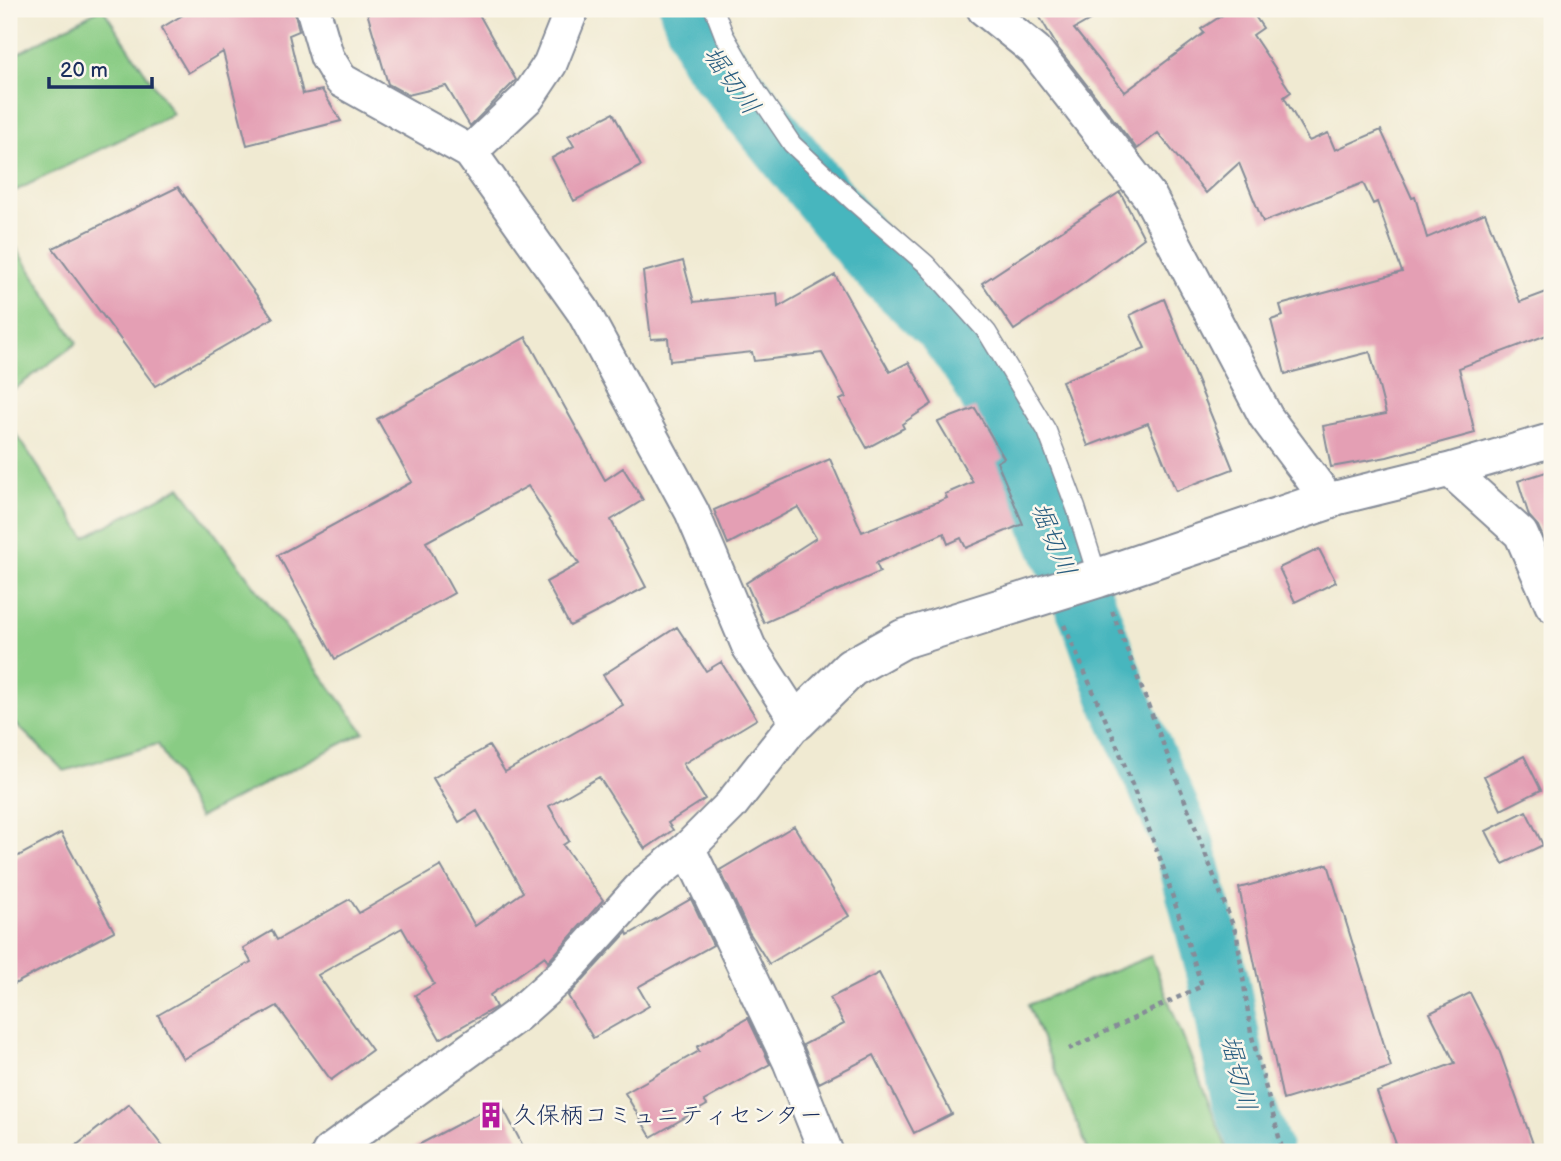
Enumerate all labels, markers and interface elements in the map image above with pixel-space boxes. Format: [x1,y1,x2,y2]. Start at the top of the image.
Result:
water label: 堀切川 [695,40,766,122]
scale bar [49,46,152,90]
text: 20 m [60,58,108,83]
water label: 堀切川 [1023,498,1082,582]
water label: 堀切川 [1213,1032,1262,1115]
building icon: 久保柄コミュニティセンター [476,1100,506,1130]
place label: 久保柄コミュニティセンター [512,1101,823,1130]

